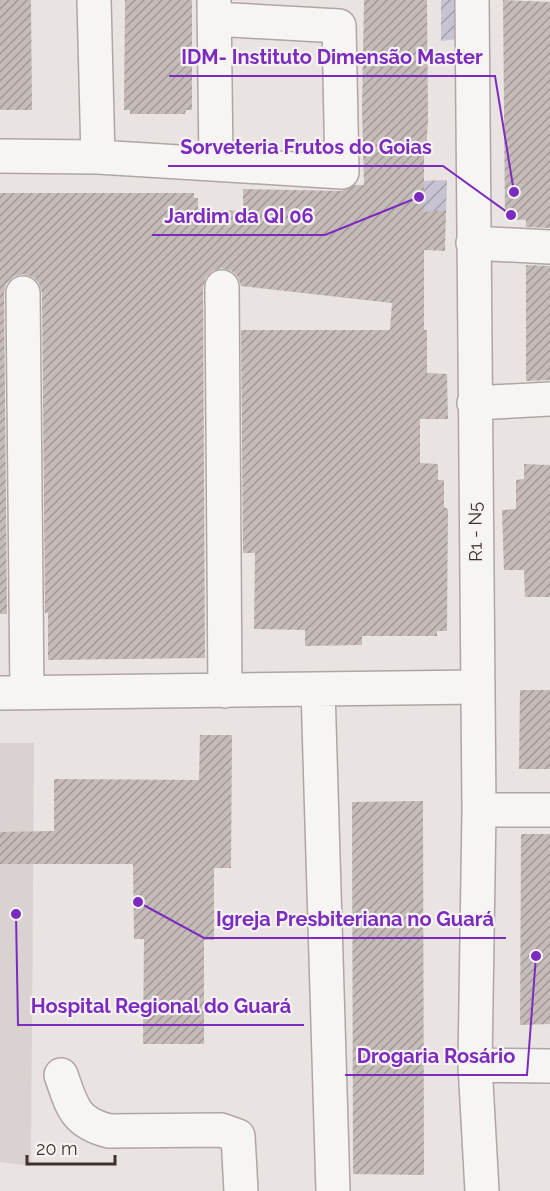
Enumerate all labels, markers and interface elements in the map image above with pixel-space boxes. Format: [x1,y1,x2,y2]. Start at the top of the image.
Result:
callout: IDM- Instituto Dimensão Master [169,38,495,76]
text: IDM- Instituto Dimensão Master [181,45,483,69]
callout: Sorveteria Frutos do Goias [168,128,443,166]
text: Sorveteria Frutos do Goias [180,135,432,159]
callout: Jardim da QI 06 [152,197,325,235]
text: Jardim da QI 06 [164,204,314,228]
street label: R1 - N5 [464,502,486,562]
callout: Igreja Presbiteriana no Guará [204,900,506,938]
text: Igreja Presbiteriana no Guará [216,907,494,931]
callout: Hospital Regional do Guará [18,987,304,1025]
text: Hospital Regional do Guará [31,994,291,1018]
callout: Drogaria Rosário [345,1037,527,1075]
text: Drogaria Rosário [357,1044,515,1068]
scale bar [27,1128,116,1166]
text: 20 m [36,1138,78,1159]

